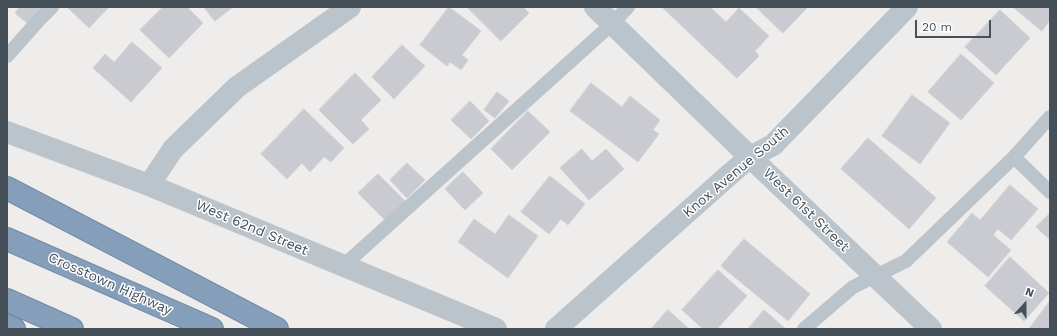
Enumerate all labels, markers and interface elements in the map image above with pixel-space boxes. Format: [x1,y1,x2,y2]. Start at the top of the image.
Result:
scale bar [917,12,993,38]
text: 20 m [922,20,952,34]
street label: Knox Avenue South [680,123,792,221]
street label: West 61st Street [759,165,853,255]
street label: West 62nd Street [193,197,311,259]
street label: Crosstown Highway [46,249,174,319]
north arrow [1005,284,1045,324]
text: N [1023,285,1036,300]

